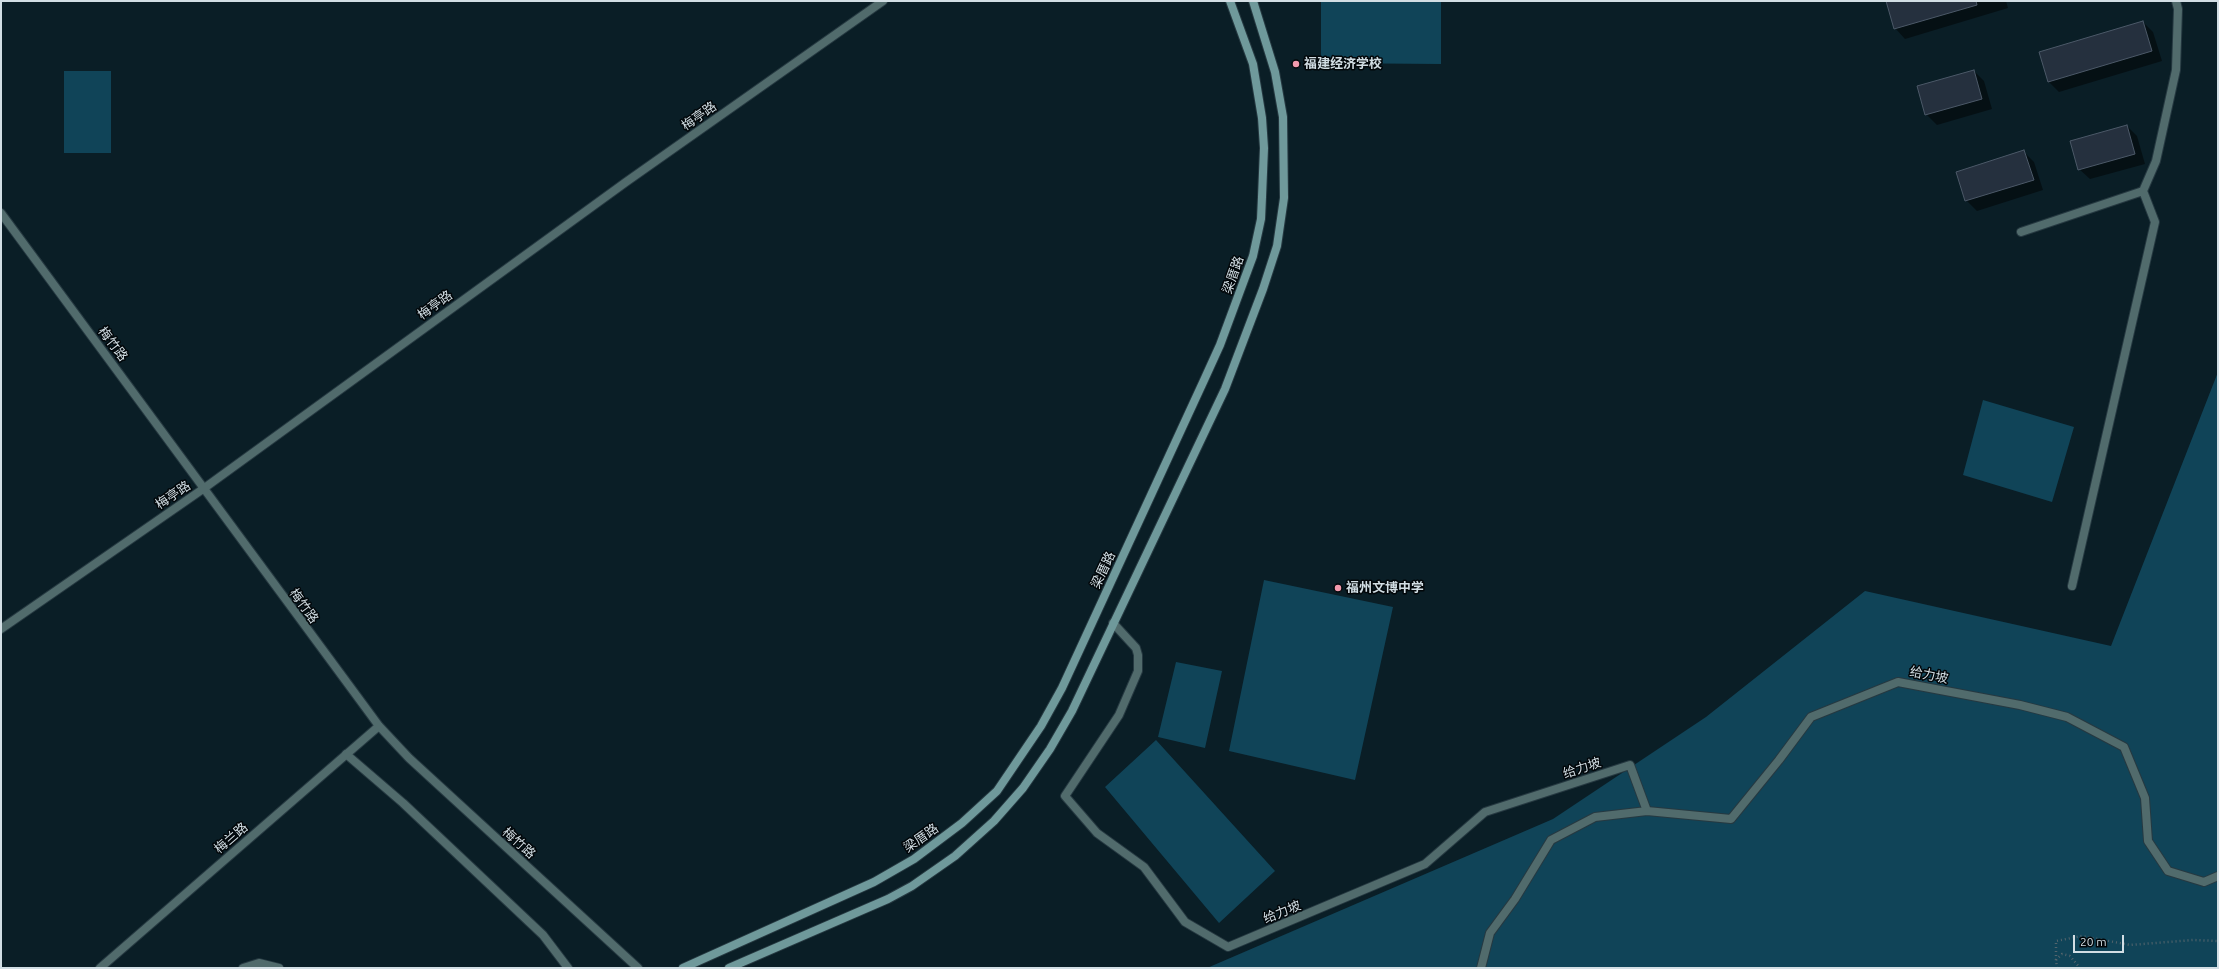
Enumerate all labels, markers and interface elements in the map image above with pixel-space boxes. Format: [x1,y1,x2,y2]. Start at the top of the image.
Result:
place label: 福建经济学校 [1304,56,1382,72]
marker: 福建经济学校 [1291,59,1301,69]
street label: 梅亭路 [679,98,719,134]
street label: 梁厝路 [1219,254,1247,296]
street label: 梅亭路 [415,287,455,323]
street label: 梅竹路 [95,324,131,364]
street label: 梅亭路 [152,478,194,512]
street label: 梁厝路 [1088,549,1118,591]
place label: 福州文博中学 [1346,580,1424,596]
marker: 福州文博中学 [1333,583,1343,593]
street label: 梅竹路 [286,586,322,626]
street label: 给力坡 [1908,664,1950,686]
street label: 给力坡 [1561,755,1603,781]
street label: 梅兰路 [211,819,251,857]
street label: 梁厝路 [901,820,941,856]
street label: 梅竹路 [499,824,539,862]
street label: 给力坡 [1261,897,1303,927]
scale bar [2075,927,2126,953]
text: 20 m [2080,935,2107,948]

